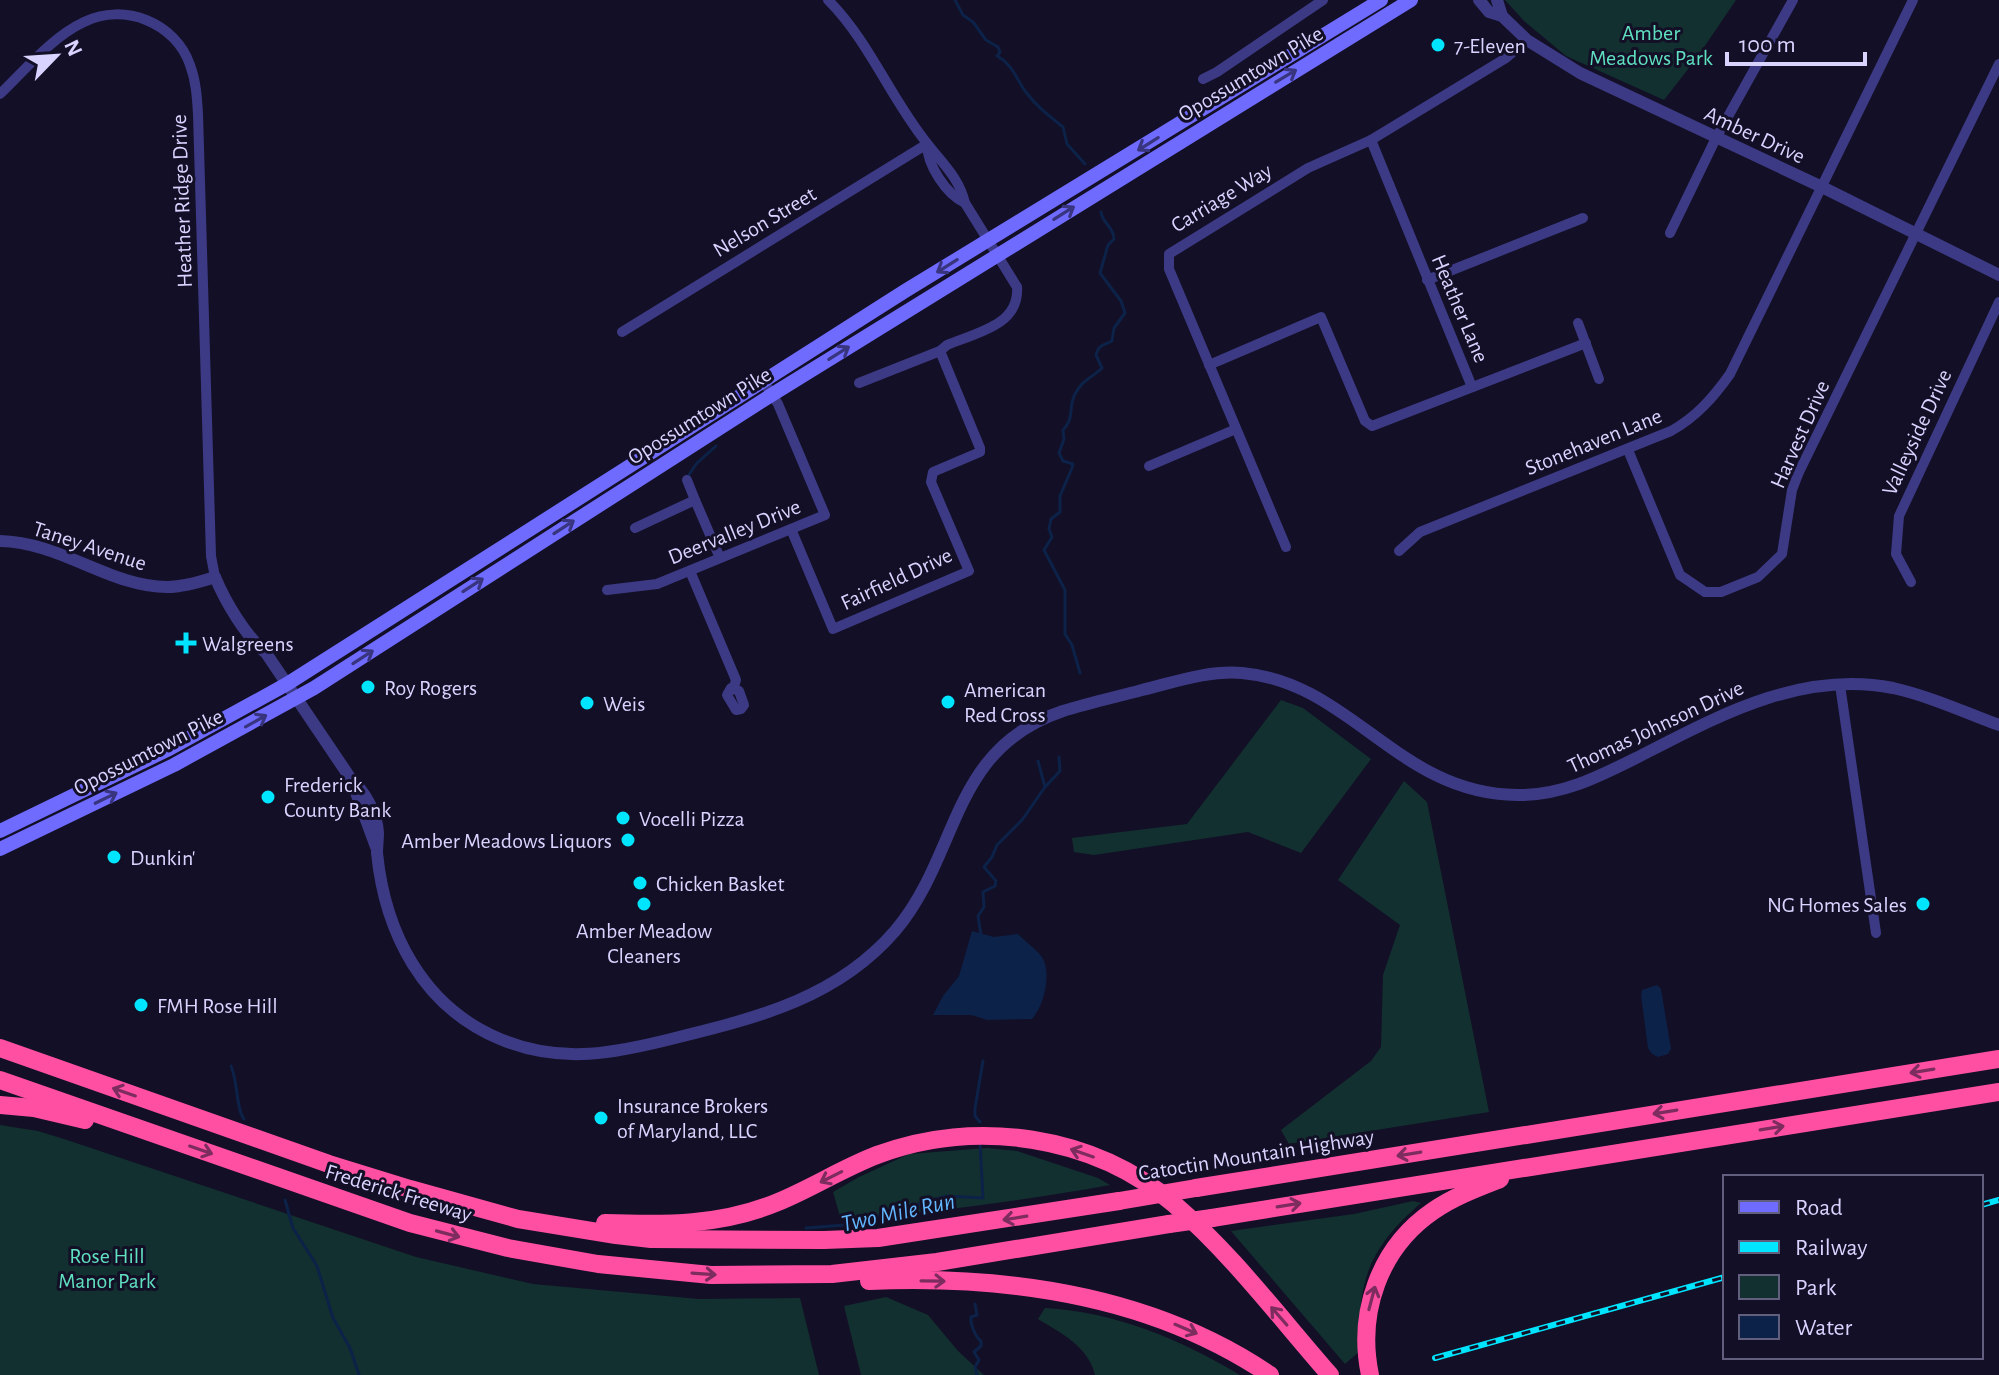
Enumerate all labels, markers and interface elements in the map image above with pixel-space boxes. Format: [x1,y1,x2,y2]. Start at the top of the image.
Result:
north arrow [16,16,96,96]
scale bar [1727,16,1865,66]
street label: Opossumtown Pike [1174,22,1327,126]
park label: Amber Meadows Park [1589,22,1713,69]
text: 100 m [1739,33,1796,57]
place label: 7-Eleven [1454,35,1526,57]
text: N [60,36,86,60]
marker: 7-Eleven [1429,36,1447,54]
one-way arrow [1274,68,1297,84]
street label: Amber Drive [1701,102,1808,168]
street label: Heather Ridge Drive [168,114,196,288]
one-way arrow [1137,136,1160,152]
street label: Carriage Way [1167,159,1276,236]
street label: Nelson Street [709,183,820,261]
one-way arrow [1052,205,1075,221]
street label: Heather Lane [1428,251,1493,366]
one-way arrow [936,258,959,274]
one-way arrow [827,345,850,361]
street label: Opossumtown Pike [624,363,775,469]
street label: Valleyside Drive [1878,366,1956,499]
street label: Harvest Drive [1766,377,1833,492]
street label: Stonehaven Lane [1522,405,1665,479]
street label: Deervalley Drive [665,495,804,568]
street label: Taney Avenue [30,517,149,575]
one-way arrow [552,518,575,534]
street label: Fairfield Drive [837,544,955,614]
one-way arrow [461,577,484,593]
place label: Walgreens [202,633,294,655]
marker: Walgreens [177,634,195,652]
one-way arrow [351,648,373,665]
place label: Roy Rogers [384,677,477,699]
street label: Thomas Johnson Drive [1564,677,1747,777]
marker: Roy Rogers [359,678,377,696]
place label: American Red Cross [964,679,1046,726]
place label: Weis [603,693,645,715]
marker: American Red Cross [939,693,957,711]
marker: Weis [578,694,596,712]
street label: Opossumtown Pike [70,705,227,799]
one-way arrow [244,713,267,729]
place label: Frederick County Bank [284,774,391,821]
marker: Frederick County Bank [259,788,277,806]
one-way arrow [93,790,117,805]
place label: Vocelli Pizza [639,808,745,830]
marker: Vocelli Pizza [614,809,632,827]
place label: Amber Meadows Liquors [401,830,612,852]
marker: Amber Meadows Liquors [619,831,637,849]
place label: Dunkin' [130,847,196,869]
marker: Dunkin' [105,848,123,866]
place label: Chicken Basket [656,873,784,895]
marker: Chicken Basket [631,874,649,892]
place label: NG Homes Sales [1767,894,1907,916]
marker: Amber Meadow Cleaners [635,895,653,913]
marker: NG Homes Sales [1914,895,1932,913]
place label: Amber Meadow Cleaners [576,920,712,967]
place label: FMH Rose Hill [157,995,278,1017]
marker: FMH Rose Hill [132,996,150,1014]
one-way arrow [1910,1064,1935,1079]
one-way arrow [113,1084,137,1098]
place label: Insurance Brokers of Maryland, LLC [617,1095,768,1142]
one-way arrow [1653,1105,1678,1120]
marker: Insurance Brokers of Maryland, LLC [592,1109,610,1127]
one-way arrow [1759,1120,1784,1135]
street label: Catoctin Mountain Highway [1137,1125,1376,1184]
one-way arrow [189,1144,213,1158]
one-way arrow [1070,1145,1094,1159]
one-way arrow [1396,1147,1422,1162]
street label: Frederick Freeway [323,1160,475,1226]
one-way arrow [819,1169,843,1185]
legend [1723,1175,1983,1359]
water label: Two Mile Run [839,1189,957,1237]
text: Road [1795,1196,1843,1220]
one-way arrow [1275,1197,1301,1212]
one-way arrow [1003,1212,1028,1227]
one-way arrow [434,1227,460,1242]
text: Railway [1795,1236,1867,1260]
park label: Rose Hill Manor Park [58,1245,156,1292]
one-way arrow [690,1267,717,1282]
one-way arrow [919,1273,946,1289]
text: Park [1795,1276,1836,1300]
one-way arrow [1365,1286,1380,1311]
one-way arrow [1270,1307,1288,1327]
text: Water [1795,1316,1853,1340]
one-way arrow [1173,1322,1198,1337]

